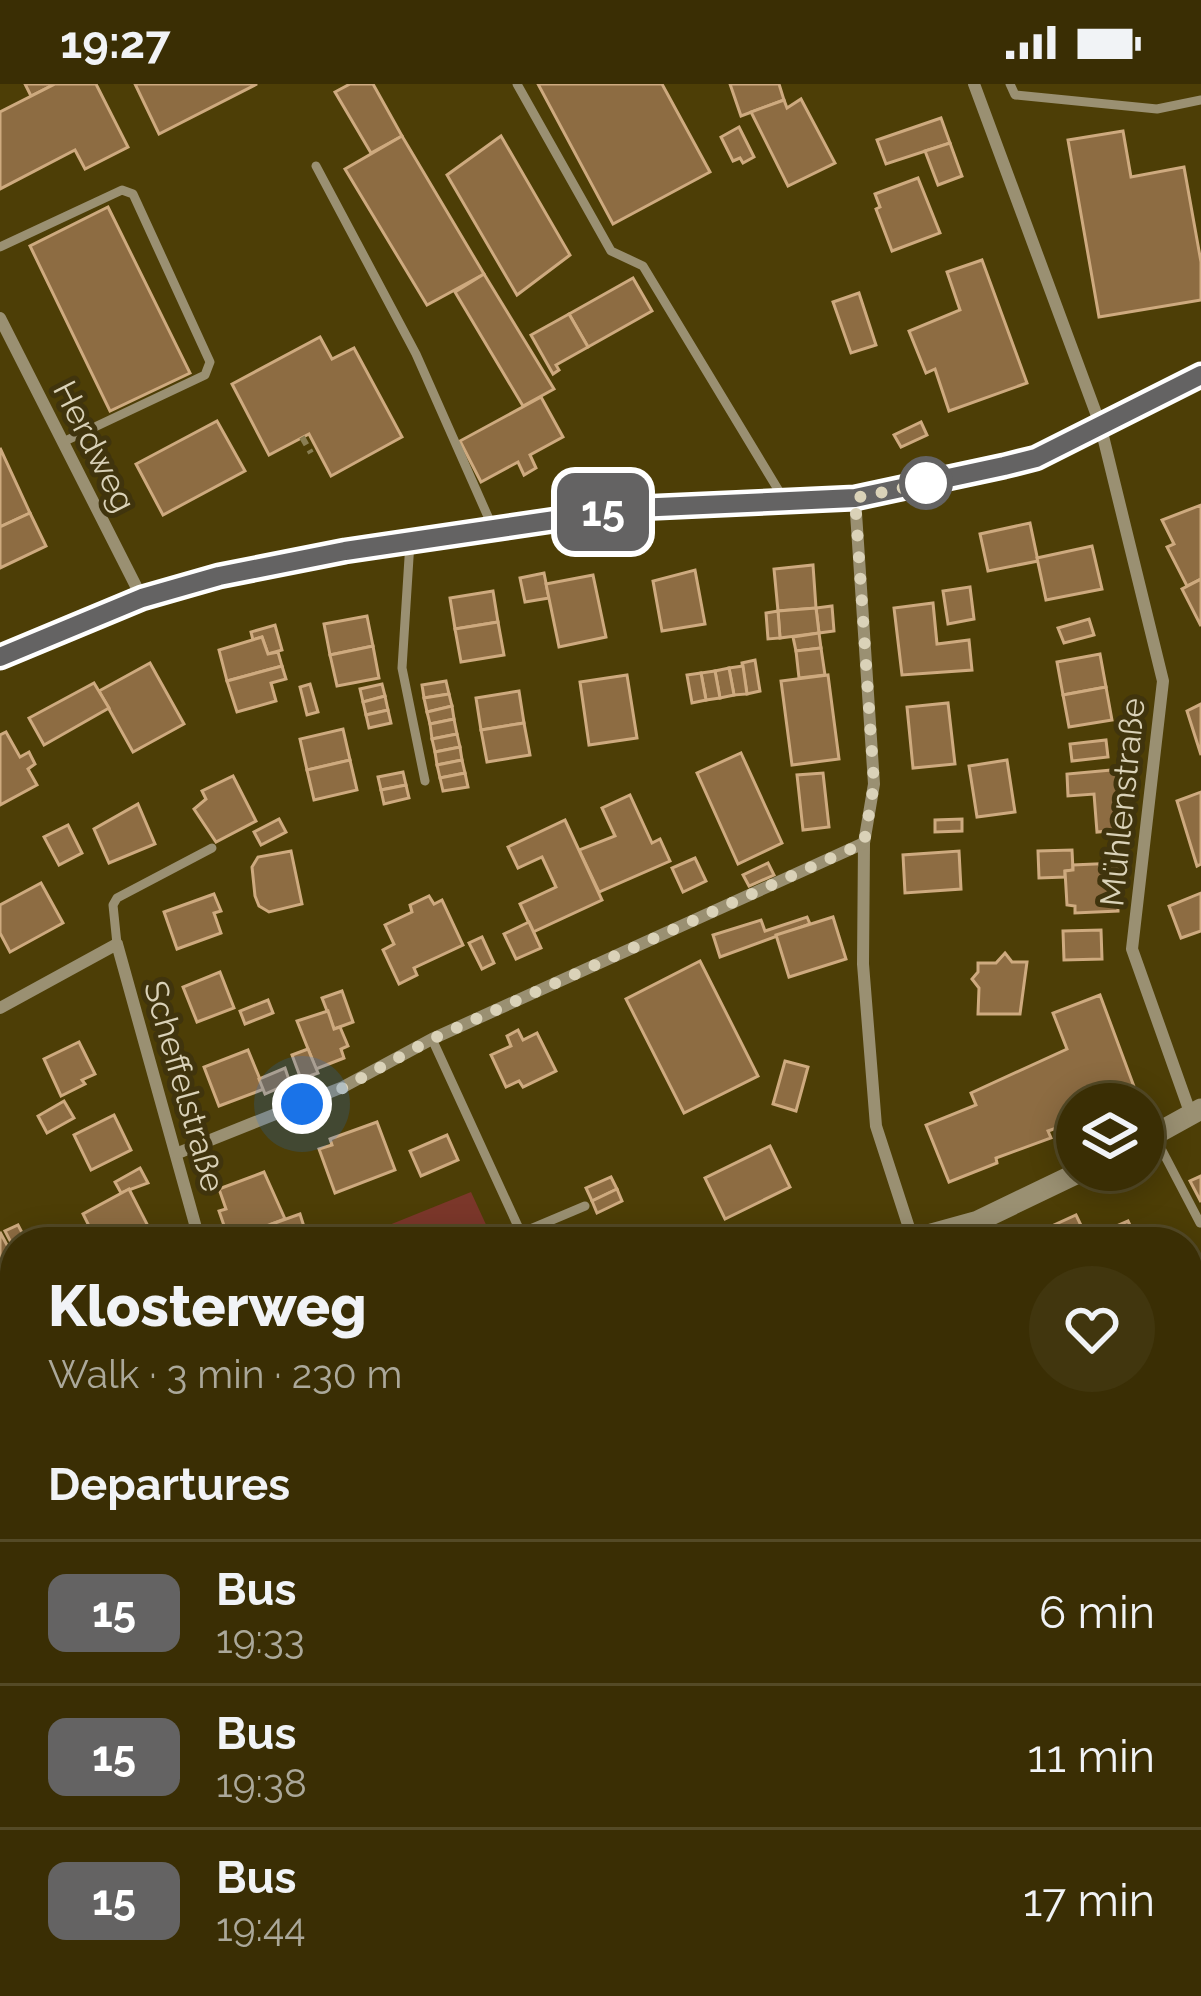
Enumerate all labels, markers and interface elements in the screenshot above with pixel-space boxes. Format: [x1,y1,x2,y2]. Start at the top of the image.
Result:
text: 19:27 [60,16,170,69]
street label: Herdweg [45,375,144,518]
unlabelled marker [901,458,951,508]
line badge: 15 [549,473,657,551]
text: 15 [581,487,625,536]
street label: Mühlenstraße [1092,696,1153,908]
street label: Scheffelstraße [136,976,233,1196]
your location [272,1074,332,1134]
map controls [1056,1083,1164,1191]
button: layers [1056,1083,1164,1191]
button: heart [1029,1266,1155,1392]
text: Klosterweg [48,1272,367,1339]
text: Walk · 3 min · 230 m [48,1351,402,1397]
text: Departures [48,1458,290,1511]
text: Bus [216,1563,297,1616]
text: 6 min [1039,1586,1155,1639]
text: 15 [92,1588,136,1637]
text: 19:33 [216,1616,305,1662]
text: Bus [216,1707,297,1760]
text: 11 min [1028,1730,1155,1783]
text: 15 [92,1732,136,1781]
text: 19:38 [216,1760,307,1806]
text: Bus [216,1851,297,1904]
text: 17 min [1023,1874,1155,1927]
text: 15 [92,1876,136,1925]
text: 19:44 [216,1904,305,1950]

